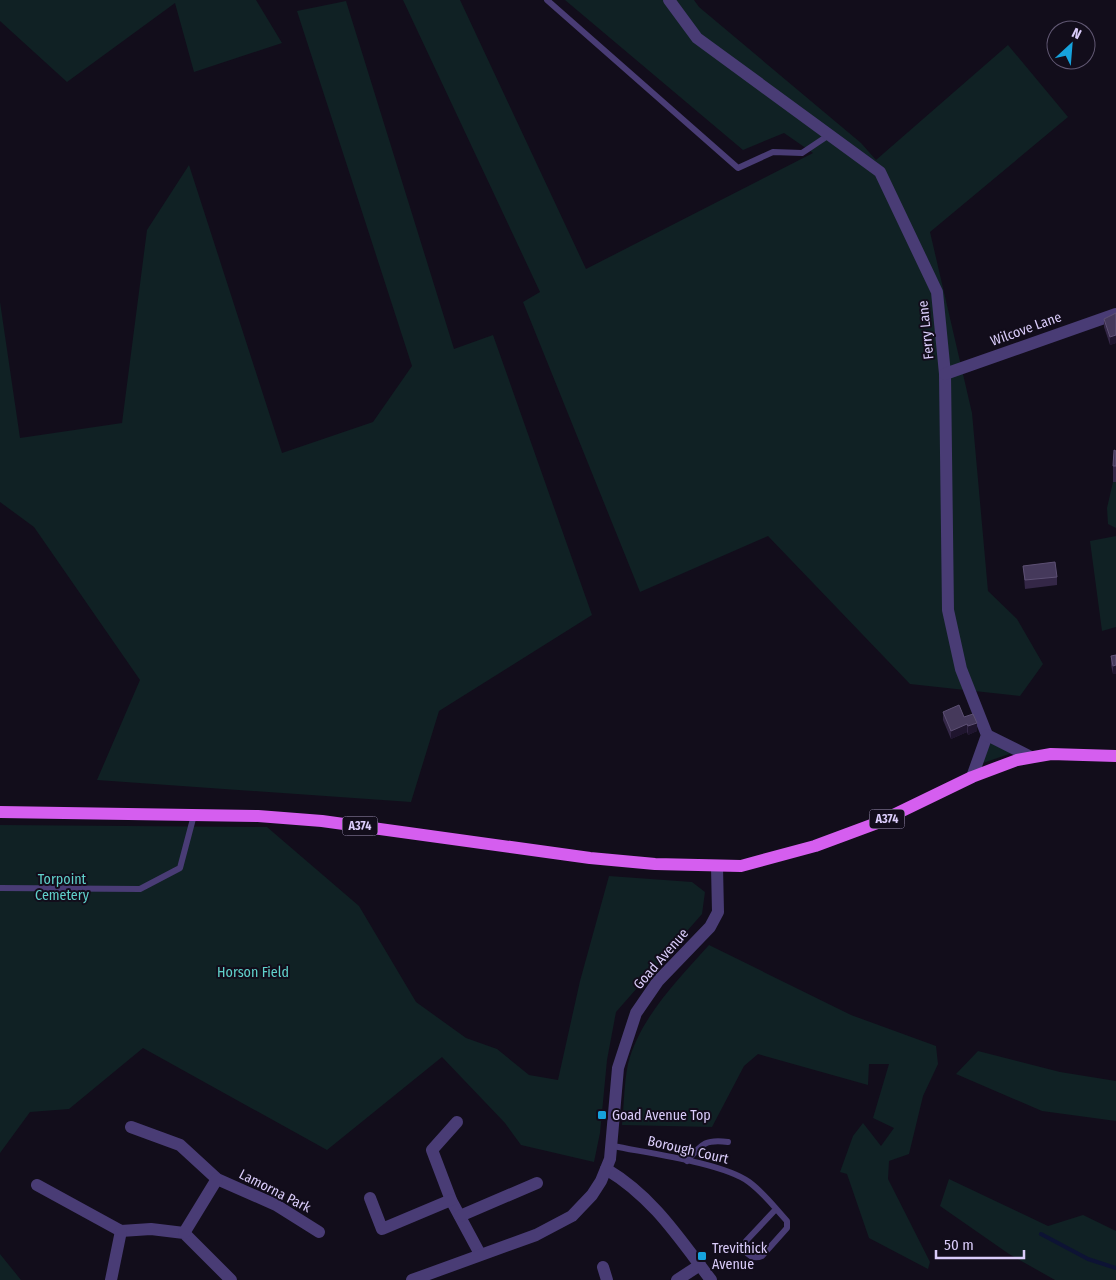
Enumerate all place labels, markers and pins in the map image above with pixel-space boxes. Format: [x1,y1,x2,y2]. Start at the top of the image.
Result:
place label: Goad Avenue Top [612,1107,711,1124]
marker: Goad Avenue Top [596,1109,608,1121]
place label: Trevithick Avenue [712,1240,768,1273]
marker: Trevithick Avenue [696,1250,708,1262]

